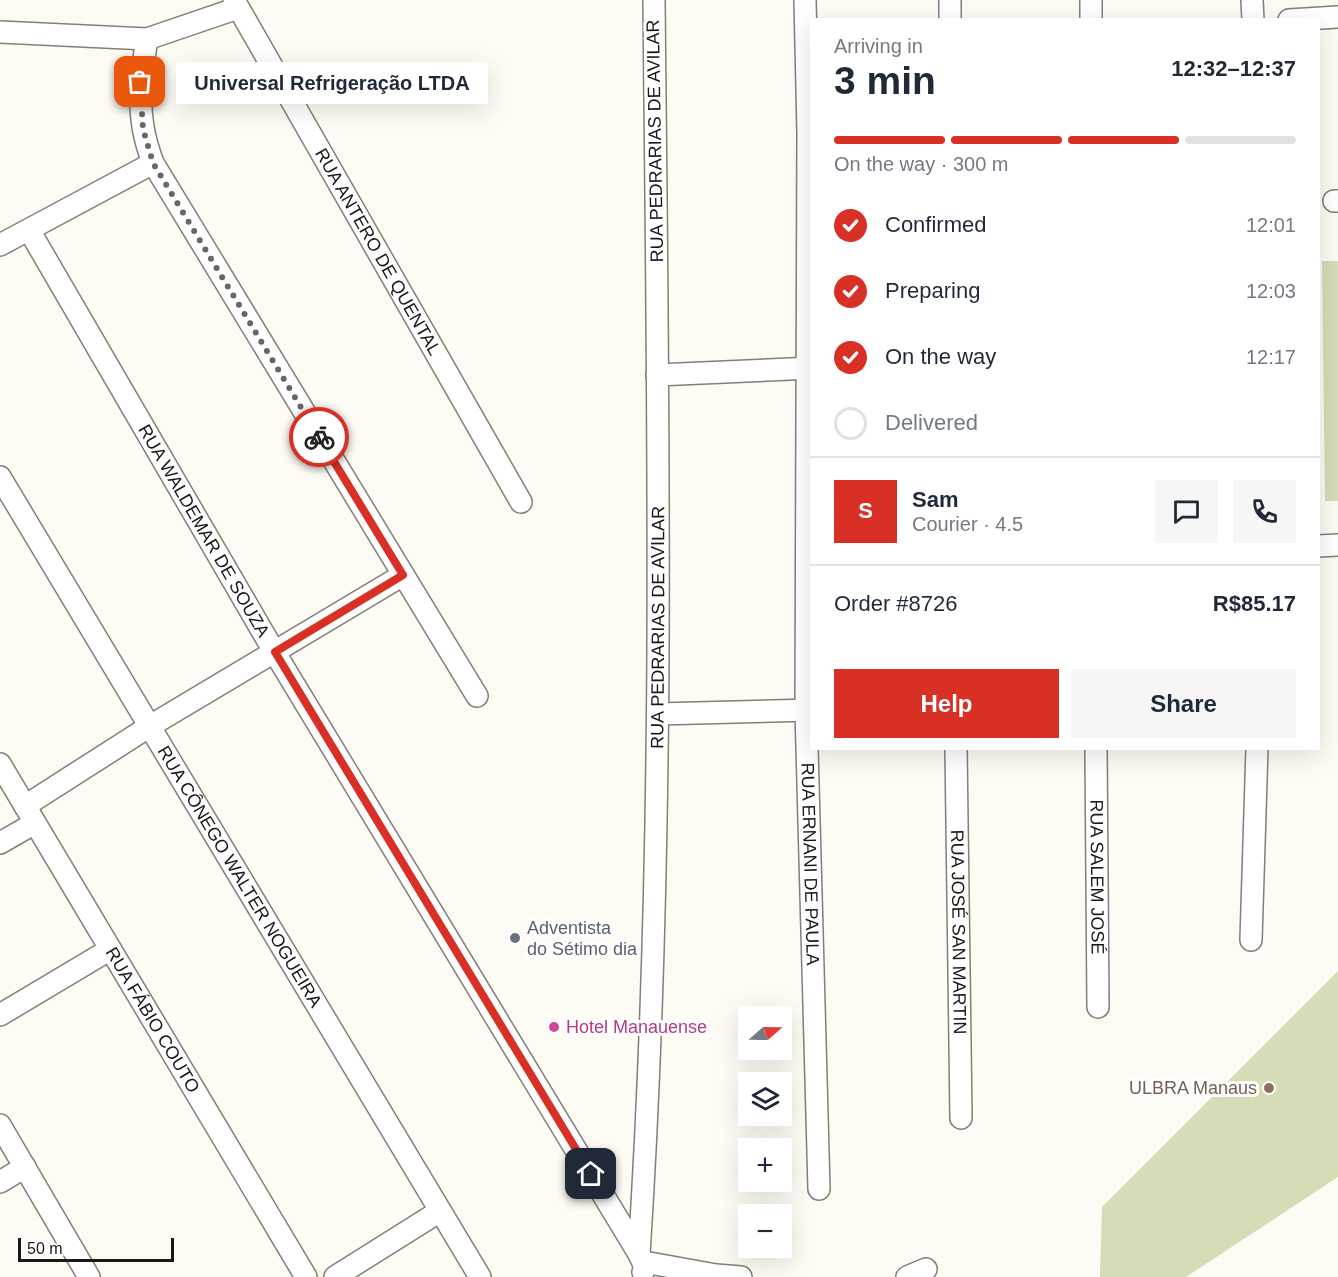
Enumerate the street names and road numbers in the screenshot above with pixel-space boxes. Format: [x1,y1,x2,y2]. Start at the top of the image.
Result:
street label: RUA PEDRARIAS DE AVILAR [643,19,667,263]
street label: RUA ANTERO DE QUENTAL [311,145,445,359]
street label: RUA WALDEMAR DE SOUZA [134,421,274,641]
street label: RUA PEDRARIAS DE AVILAR [647,506,668,749]
street label: RUA CÔNEGO WALTER NOGUEIRA [154,742,326,1011]
street label: RUA ERNANI DE PAULA [797,762,823,966]
street label: RUA SALEM JOSÉ [1086,799,1108,955]
street label: RUA JOSÉ SAN MARTIN [947,829,970,1035]
street label: RUA FÁBIO COUTO [102,944,204,1096]

